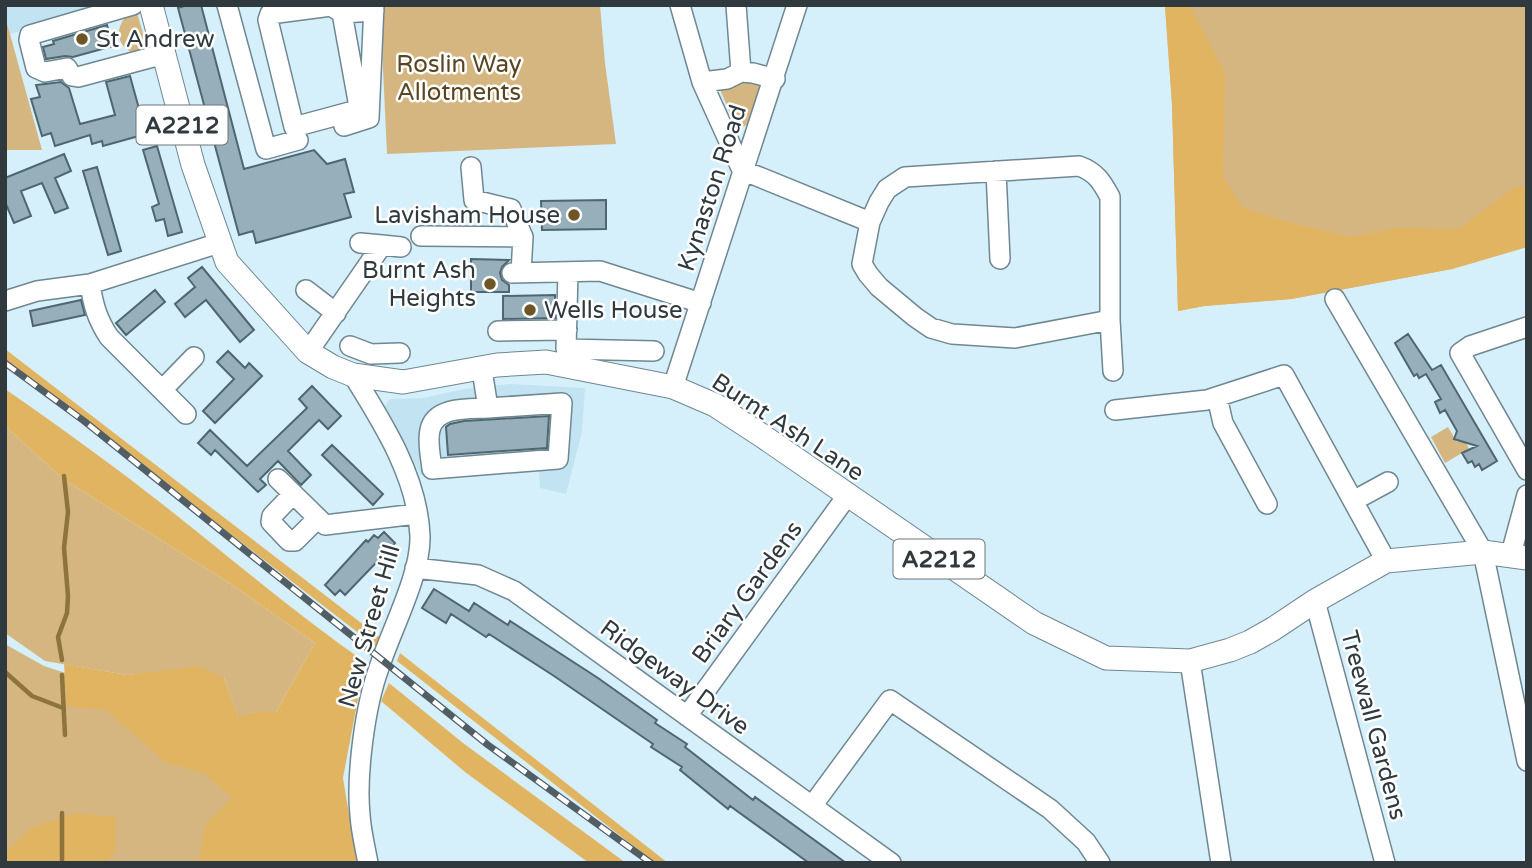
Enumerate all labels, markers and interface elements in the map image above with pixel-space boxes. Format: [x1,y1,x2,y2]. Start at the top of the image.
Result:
place label: St Andrew [96,25,215,54]
marker: St Andrew [74,31,90,47]
park label: Roslin Way Allotments [396,50,522,107]
street label: Kynaston Road [672,101,753,275]
road number: A2212 [136,106,228,144]
place label: Lavisham House [374,201,560,230]
marker: Lavisham House [566,207,582,223]
place label: Burnt Ash Heights [362,256,476,313]
marker: Burnt Ash Heights [482,276,498,292]
place label: Wells House [544,296,683,325]
marker: Wells House [522,302,538,318]
street label: Burnt Ash Lane [706,367,869,487]
street label: Briary Gardens [686,515,809,669]
road number: A2212 [894,540,984,579]
street label: New Street Hill [332,541,407,711]
street label: Ridgeway Drive [595,614,755,741]
street label: Treewall Gardens [1334,627,1413,823]

